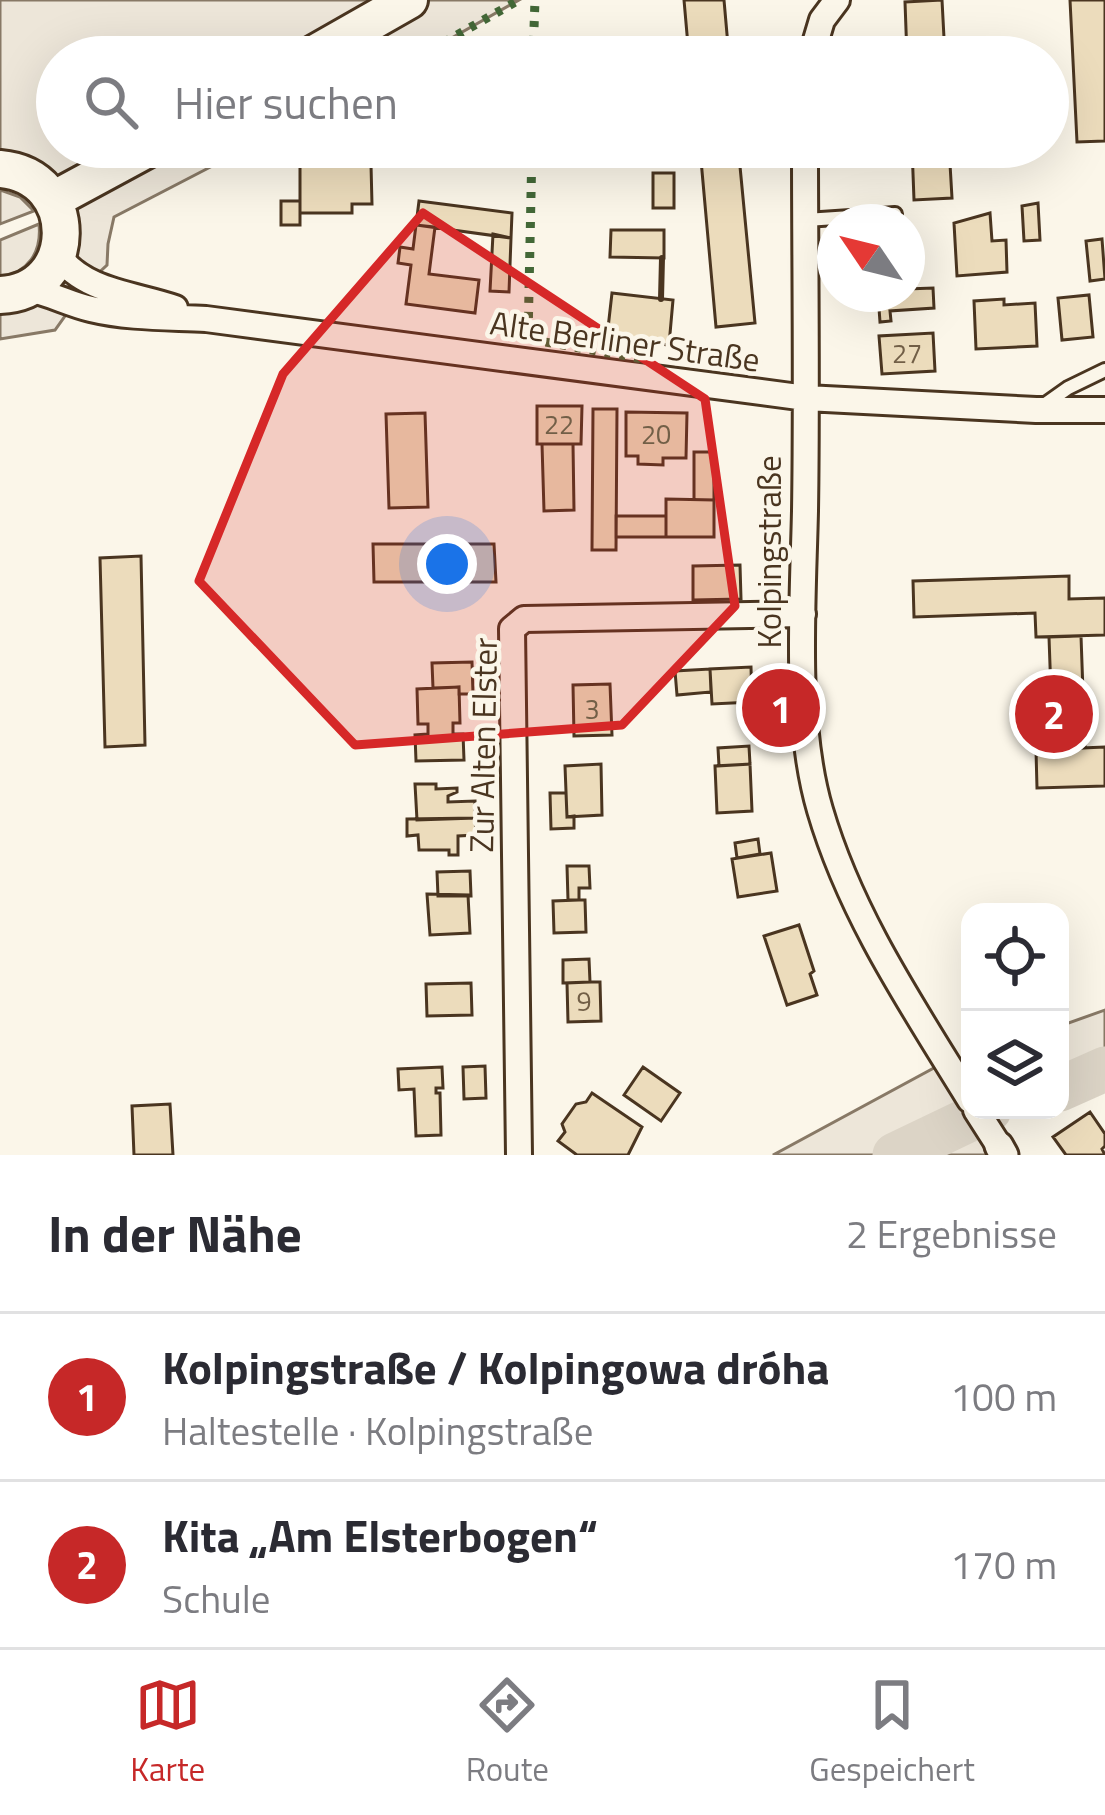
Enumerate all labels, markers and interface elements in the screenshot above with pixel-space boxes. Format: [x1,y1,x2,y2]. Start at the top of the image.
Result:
search box [36,36,1069,168]
text: Hier suchen [174,68,398,136]
icon: search [78,69,144,135]
north arrow [817,204,925,312]
street label: Alte Berliner Straße [487,297,763,385]
house number: 27 [892,332,922,373]
house number: 22 [544,403,574,444]
house number: 20 [641,413,671,454]
street label: Kolpingstraße [744,455,794,649]
your location [417,534,477,594]
street label: Zur Alten Elster [456,637,510,853]
pin: 1 [742,663,820,753]
pin: 2 [1015,669,1093,759]
house number: 3 [584,688,600,729]
map controls [961,903,1069,1119]
button: locate [961,903,1069,1011]
house number: 9 [576,980,592,1021]
button: layers [961,1011,1069,1119]
text: In der Nähe [48,1194,302,1272]
text: 2 Ergebnisse [846,1204,1057,1263]
text: Kolpingstraße / Kolpingowa dróha [162,1333,829,1401]
text: 1 [76,1367,98,1426]
text: 100 m [950,1367,1057,1426]
text: Haltestelle · Kolpingstraße [162,1401,593,1460]
text: Kita „Am Elsterbogen“ [162,1501,598,1569]
text: 2 [76,1535,98,1594]
text: 170 m [950,1535,1057,1594]
text: Schule [162,1569,271,1628]
tab: Karte [130,1672,205,1794]
tab: Route [466,1672,549,1794]
tab: Gespeichert [809,1672,975,1794]

